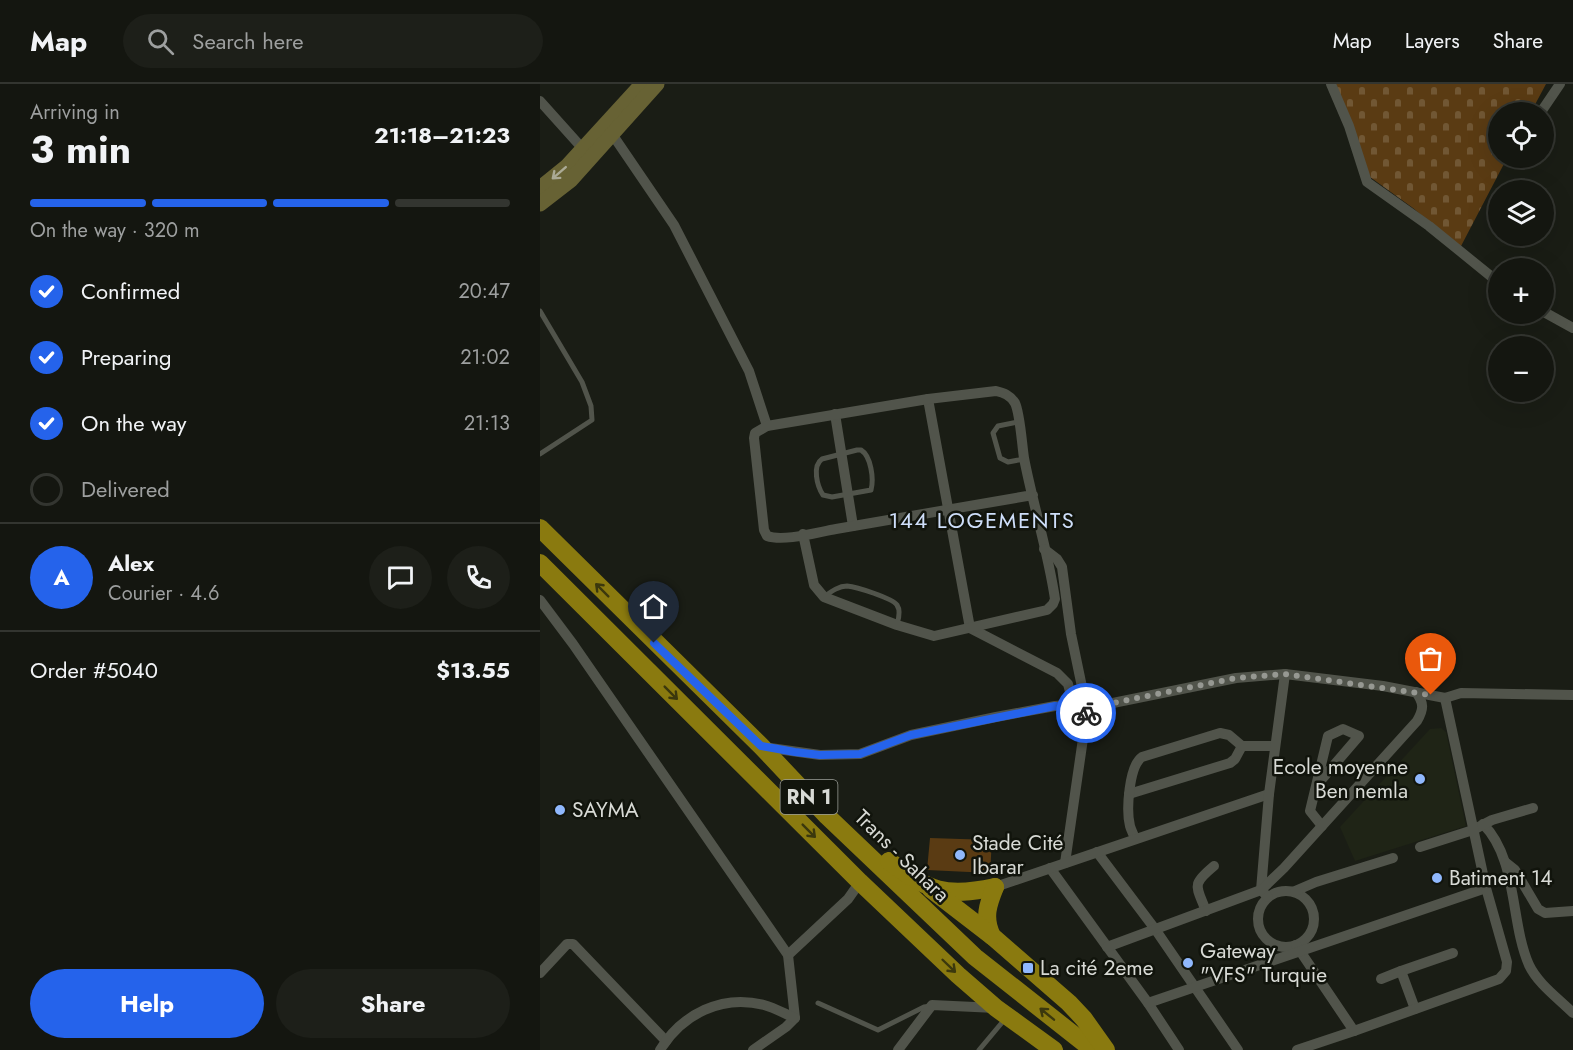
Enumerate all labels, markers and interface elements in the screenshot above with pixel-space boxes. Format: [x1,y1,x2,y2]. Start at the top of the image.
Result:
search box [123,14,543,68]
text: Map [30,21,87,62]
icon: search [144,25,177,58]
text: Search here [192,25,304,57]
text: Map [1333,26,1372,56]
text: Layers [1405,26,1460,56]
text: Share [1493,26,1543,56]
text: Arriving in [30,98,120,127]
map controls [1488,102,1554,402]
button: locate [1488,102,1554,168]
text: 21:18–21:23 [374,119,510,151]
text: 3 min [30,121,131,178]
one-way arrow [552,166,567,180]
button: layers [1488,180,1554,246]
text: On the way · 320 m [30,216,200,245]
button: + [1488,258,1554,324]
icon: check [30,275,63,308]
text: Confirmed [81,275,180,307]
text: 20:47 [458,277,510,306]
button: − [1488,336,1554,402]
icon: check [30,341,63,374]
text: Preparing [81,341,172,373]
text: 21:02 [460,343,510,372]
icon: check [30,407,63,440]
text: On the way [81,407,186,439]
text: 21:13 [464,409,510,438]
text: Delivered [81,473,170,505]
district label: 144 LOGEMENTS [889,504,1075,536]
button: chat [369,546,432,609]
button: phone [447,546,510,609]
text: Alex [108,547,154,579]
text: A [53,561,70,593]
text: Courier · 4.6 [108,579,220,608]
pin [628,581,679,643]
one-way arrow [595,583,609,598]
icon: home [637,590,670,623]
pin [1405,633,1456,695]
icon: bag [1414,642,1447,675]
text: Order #5040 [30,654,158,686]
text: $13.55 [436,654,510,686]
courier [1056,683,1116,743]
one-way arrow [663,686,678,701]
icon: bike [1070,697,1103,730]
place label: Ecole moyenne Ben nemla [1273,752,1408,806]
marker: Ecole moyenne Ben nemla [1413,772,1427,786]
road number: RN 1 [780,780,838,814]
place label: SAYMA [572,795,639,825]
marker: SAYMA [553,803,567,817]
street label: Trans - Sahara [848,803,956,909]
one-way arrow [801,823,816,838]
place label: Stade Cité Ibarar [972,828,1064,882]
marker: Stade Cité Ibarar [953,848,967,862]
place label: Batiment 14 [1449,863,1553,893]
marker: Batiment 14 [1430,871,1444,885]
place label: Gateway "VFS" Turquie [1200,936,1327,990]
place label: La cité 2eme [1040,953,1154,983]
marker: Gateway "VFS" Turquie [1181,956,1195,970]
one-way arrow [942,959,957,974]
marker: La cité 2eme [1021,961,1035,975]
button: Help [30,969,264,1038]
button: Share [276,969,510,1038]
one-way arrow [1039,1008,1055,1021]

